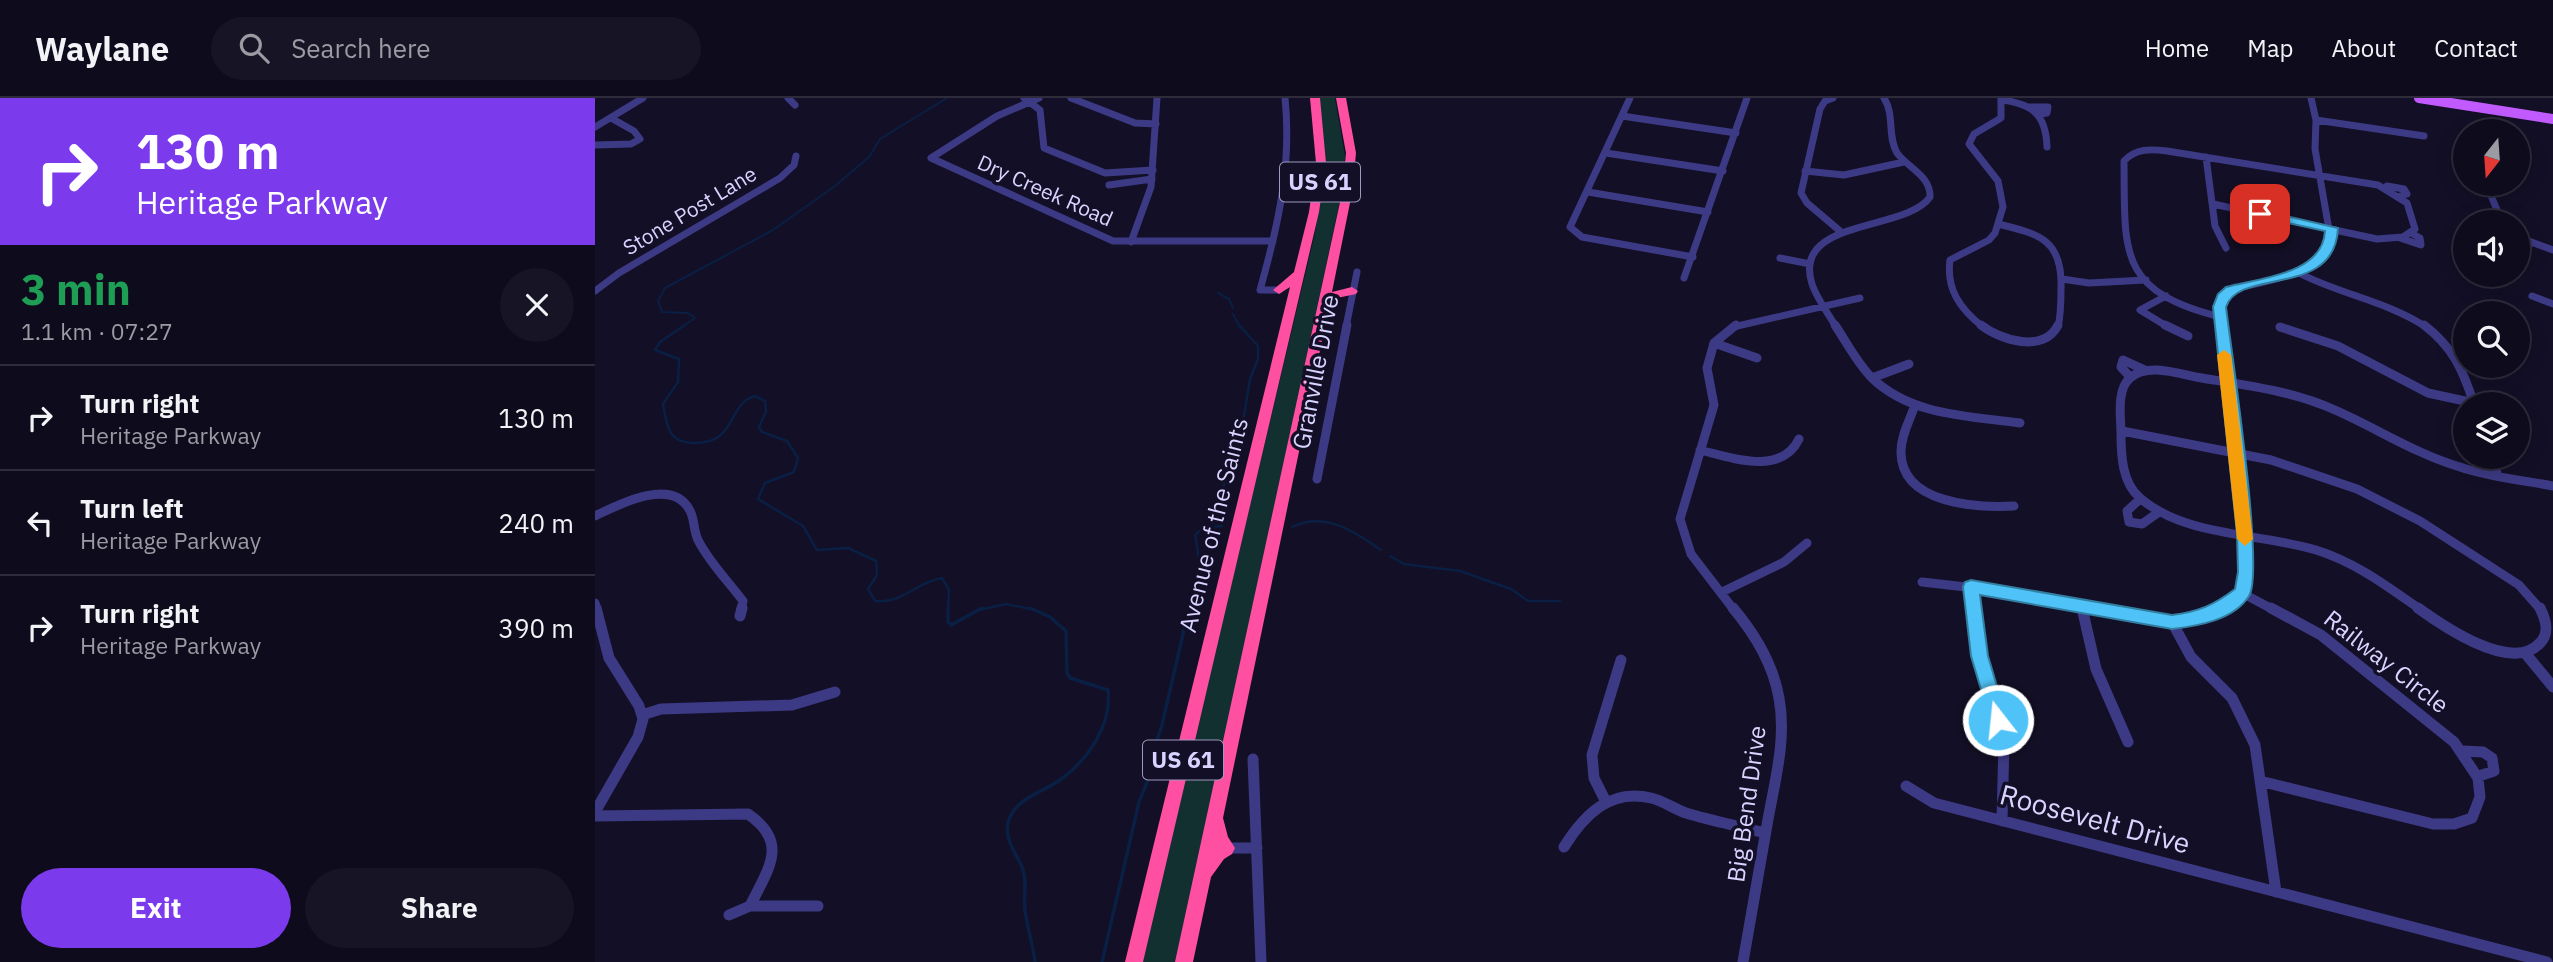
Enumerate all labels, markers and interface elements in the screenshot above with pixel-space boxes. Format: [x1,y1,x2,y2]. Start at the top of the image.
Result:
search box [211,17,701,80]
text: Waylane [35,27,169,70]
icon: search [235,29,273,67]
text: Search here [291,31,431,65]
text: Home [2145,32,2209,64]
text: Map [2247,32,2293,64]
text: About [2331,32,2396,64]
text: Contact [2434,32,2518,64]
text: 130 m [136,119,280,182]
north arrow [2453,119,2531,196]
map controls [2453,119,2530,469]
icon: right [21,126,112,217]
street label: Dry Creek Road [973,148,1118,232]
street label: Stone Post Lane [617,159,762,261]
road number: US 61 [1280,162,1360,202]
text: Heritage Parkway [136,181,388,223]
pin [2230,184,2290,244]
icon: arrive [2241,195,2279,233]
button: sound [2453,210,2530,287]
text: 3 min [21,262,131,317]
button: close [500,268,574,342]
street label: Granville Drive [1284,292,1346,452]
button: search [2453,301,2530,378]
text: 1.1 km · 07:27 [21,316,173,346]
text: Turn right [80,386,199,420]
button: layers [2453,392,2530,469]
icon: right [21,399,59,437]
text: 130 m [498,401,574,435]
street label: Avenue of the Saints [1171,414,1255,635]
text: Heritage Parkway [80,420,261,450]
text: Turn left [80,491,183,525]
icon: left [21,504,59,542]
text: 240 m [498,506,574,540]
text: Heritage Parkway [80,525,261,555]
text: Turn right [80,596,199,630]
street label: Railway Circle [2318,602,2456,720]
icon: right [21,609,59,647]
text: 390 m [498,611,574,645]
text: Heritage Parkway [80,630,261,660]
position arrow [1961,683,2035,757]
street label: Big Bend Drive [1719,724,1773,884]
road number: US 61 [1143,740,1223,780]
street label: Roosevelt Drive [1996,775,2194,862]
button: Exit [21,868,291,948]
button: Share [305,868,574,948]

